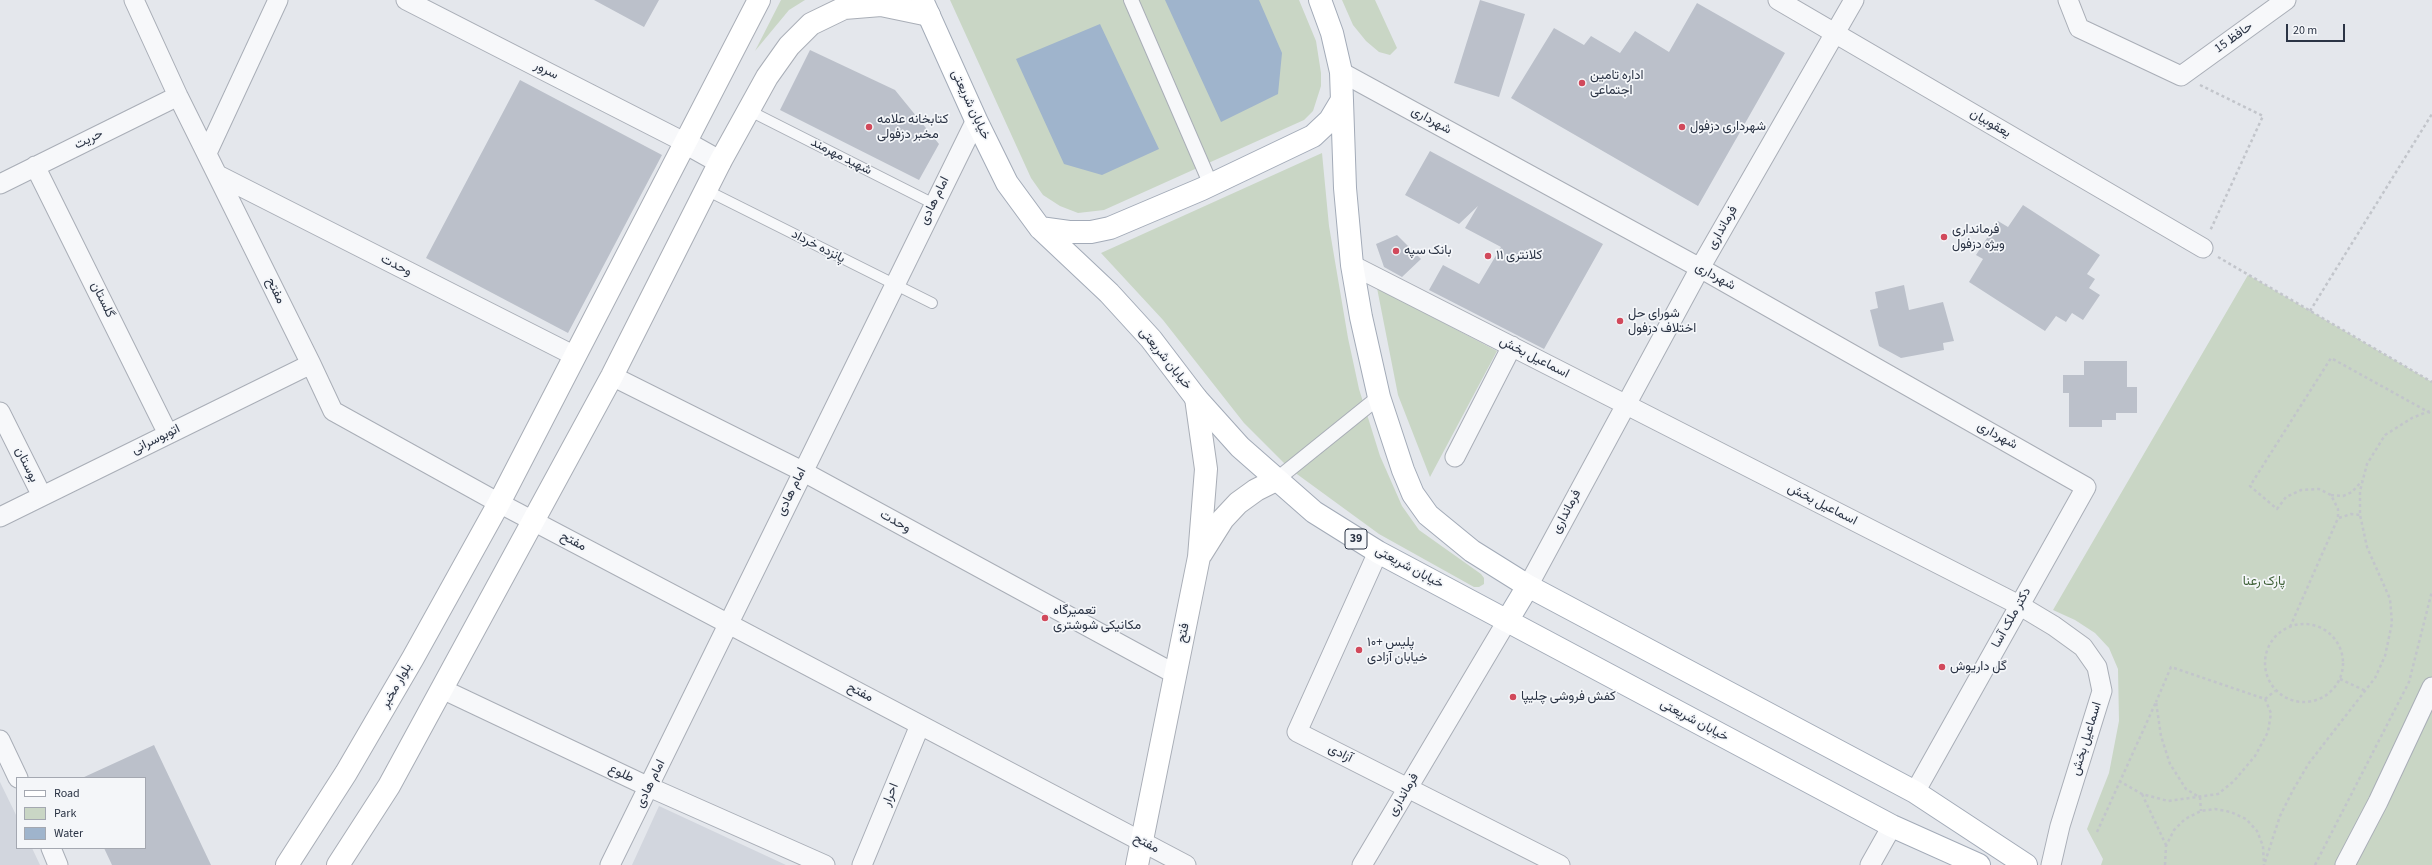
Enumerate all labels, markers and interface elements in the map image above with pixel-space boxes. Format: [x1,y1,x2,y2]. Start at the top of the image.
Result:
scale bar [2288,16,2347,42]
street label: حافظ 15 [2212,19,2256,57]
text: 20 m [2293,22,2317,39]
street label: سرور [531,58,561,84]
street label: خیابان شریعتی [947,68,993,142]
place label: اداره تامین اجتماعی [1590,68,1644,99]
marker: اداره تامین اجتماعی [1577,78,1587,88]
street label: شهرداری [1408,104,1454,138]
street label: یعقوبیان [1967,106,2013,142]
place label: کتابخانه علامه مخبر دزفولی [877,112,949,143]
place label: شهرداری دزفول [1690,119,1766,135]
marker: کتابخانه علامه مخبر دزفولی [864,122,874,132]
marker: شهرداری دزفول [1677,122,1687,132]
street label: حریت [72,126,106,154]
street label: شهید مهرمند [808,135,874,179]
street label: امام هادی [917,174,953,228]
street label: فرمانداری [1704,204,1742,252]
place label: فرمانداری ویژه دزفول [1952,222,2005,253]
street label: پانزده خرداد [789,227,847,267]
marker: فرمانداری ویژه دزفول [1939,232,1949,242]
place label: بانک سپه [1404,243,1451,259]
marker: بانک سپه [1391,246,1401,256]
place label: کلانتری ۱۱ [1496,248,1542,264]
marker: کلانتری ۱۱ [1483,251,1493,261]
street label: وحدت [378,252,414,280]
street label: شهرداری [1692,260,1738,294]
street label: مفتح [262,275,288,307]
street label: گلستان [87,279,117,321]
place label: شورای حل اختلاف دزفول [1628,306,1696,337]
marker: شورای حل اختلاف دزفول [1615,316,1625,326]
street label: خیابان شریعتی [1135,325,1195,393]
street label: اسماعیل بخش [1497,334,1571,382]
street label: شهرداری [1974,419,2020,453]
street label: اتوبوسرانی [129,422,183,458]
street label: بوستان [11,445,41,485]
street label: امام هادی [774,465,810,519]
street label: اسماعیل بخش [1785,481,1859,529]
street label: فرمانداری [1549,487,1585,537]
street label: وحدت [877,507,913,537]
street label: مفتح [557,529,589,555]
road number: 39 [1345,529,1367,549]
street label: خیابان شریعتی [1372,543,1446,593]
park label: پارک رعنا [2243,574,2285,590]
street label: دکتر ملک آسا [1989,585,2035,651]
place label: تعمیرگاه مکانیکی شوشتری [1053,603,1141,634]
marker: تعمیرگاه مکانیکی شوشتری [1040,613,1050,623]
street label: فتح [1174,622,1194,644]
place label: پلیس +۱۰ خیابان آزادی [1367,635,1427,666]
marker: پلیس +۱۰ خیابان آزادی [1354,645,1364,655]
place label: گل داریوش [1950,659,2007,675]
street label: بلوار مخبر [378,661,416,711]
marker: گل داریوش [1937,662,1947,672]
street label: مفتح [844,680,876,706]
place label: کفش فروشی چلیپا [1521,689,1616,705]
marker: کفش فروشی چلیپا [1508,692,1518,702]
street label: خیابان شریعتی [1657,696,1731,746]
street label: اسماعیل بخش [2068,700,2106,778]
street label: آزادی [1325,741,1355,767]
street label: امام هادی [633,757,669,811]
street label: طلوع [606,761,636,787]
street label: فرمانداری [1385,771,1423,819]
legend [16,777,146,849]
street label: احرار [879,781,903,809]
text: Road [54,785,80,802]
text: Park [54,805,76,822]
text: Water [54,825,83,842]
street label: مفتح [1130,831,1162,857]

